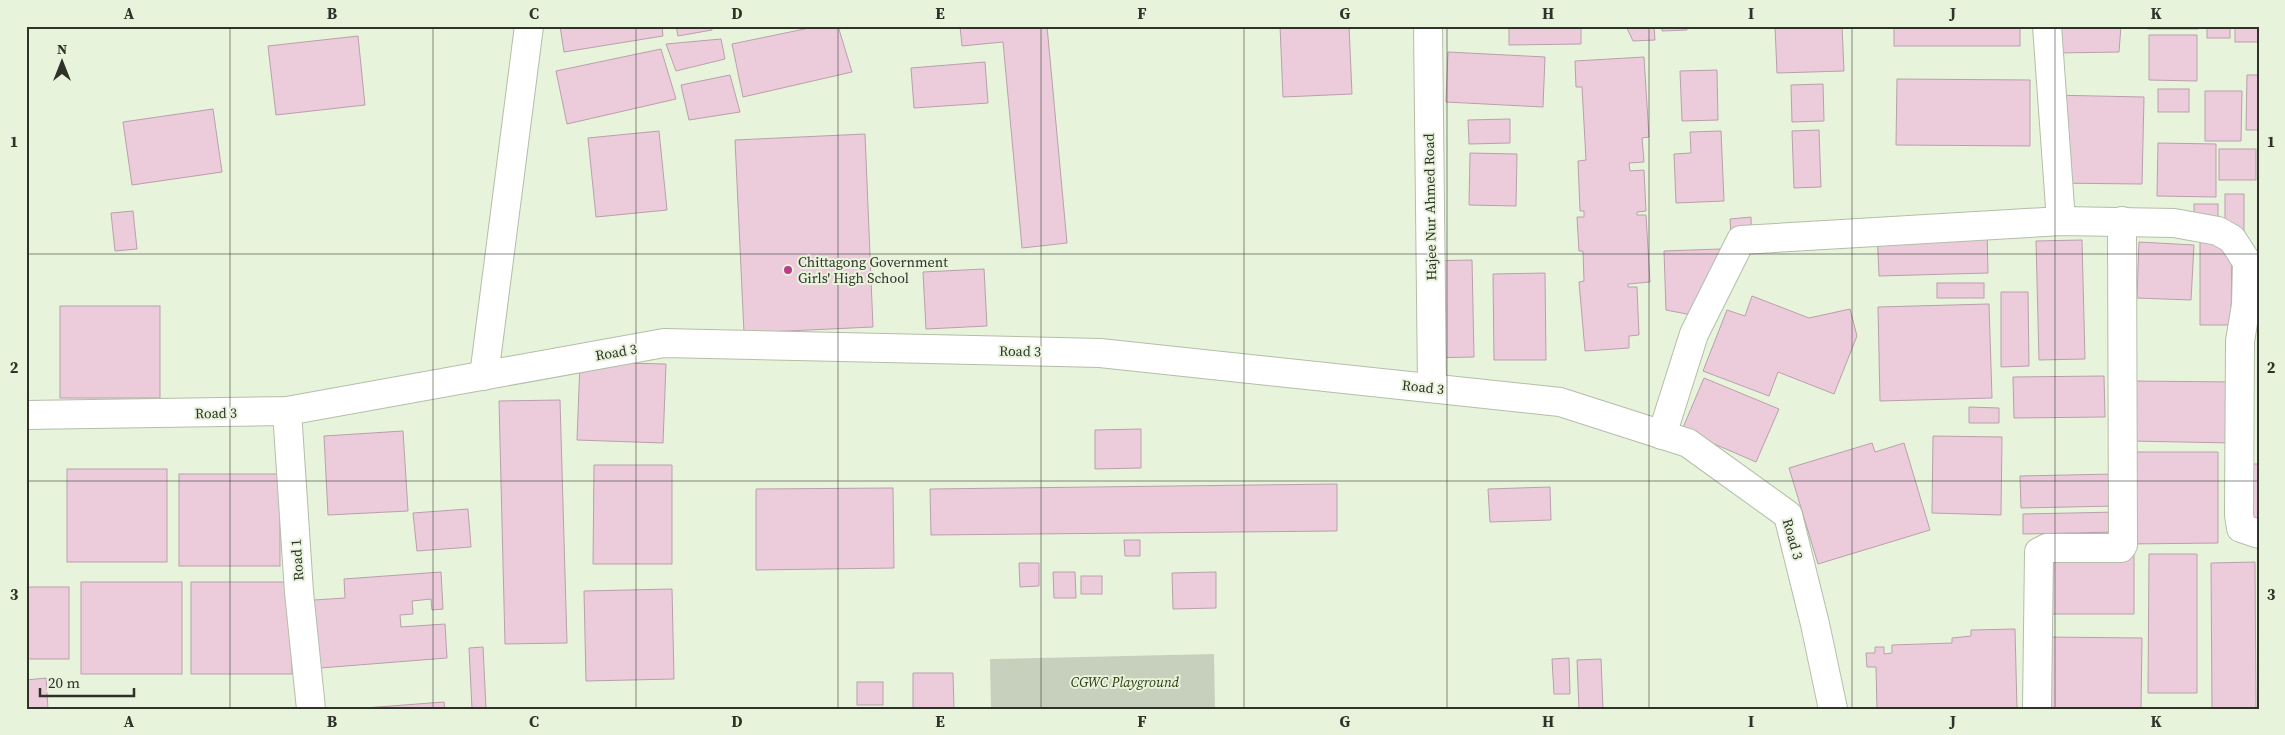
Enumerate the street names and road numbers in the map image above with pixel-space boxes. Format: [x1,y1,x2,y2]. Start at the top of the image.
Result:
street label: Hajee Nur Ahmed Road [1419,133,1441,281]
street label: Road 3 [594,339,638,365]
street label: Road 3 [999,341,1041,361]
street label: Road 3 [1401,375,1445,399]
street label: Road 3 [195,403,237,423]
street label: Road 3 [1778,516,1808,562]
street label: Road 1 [286,538,308,582]

